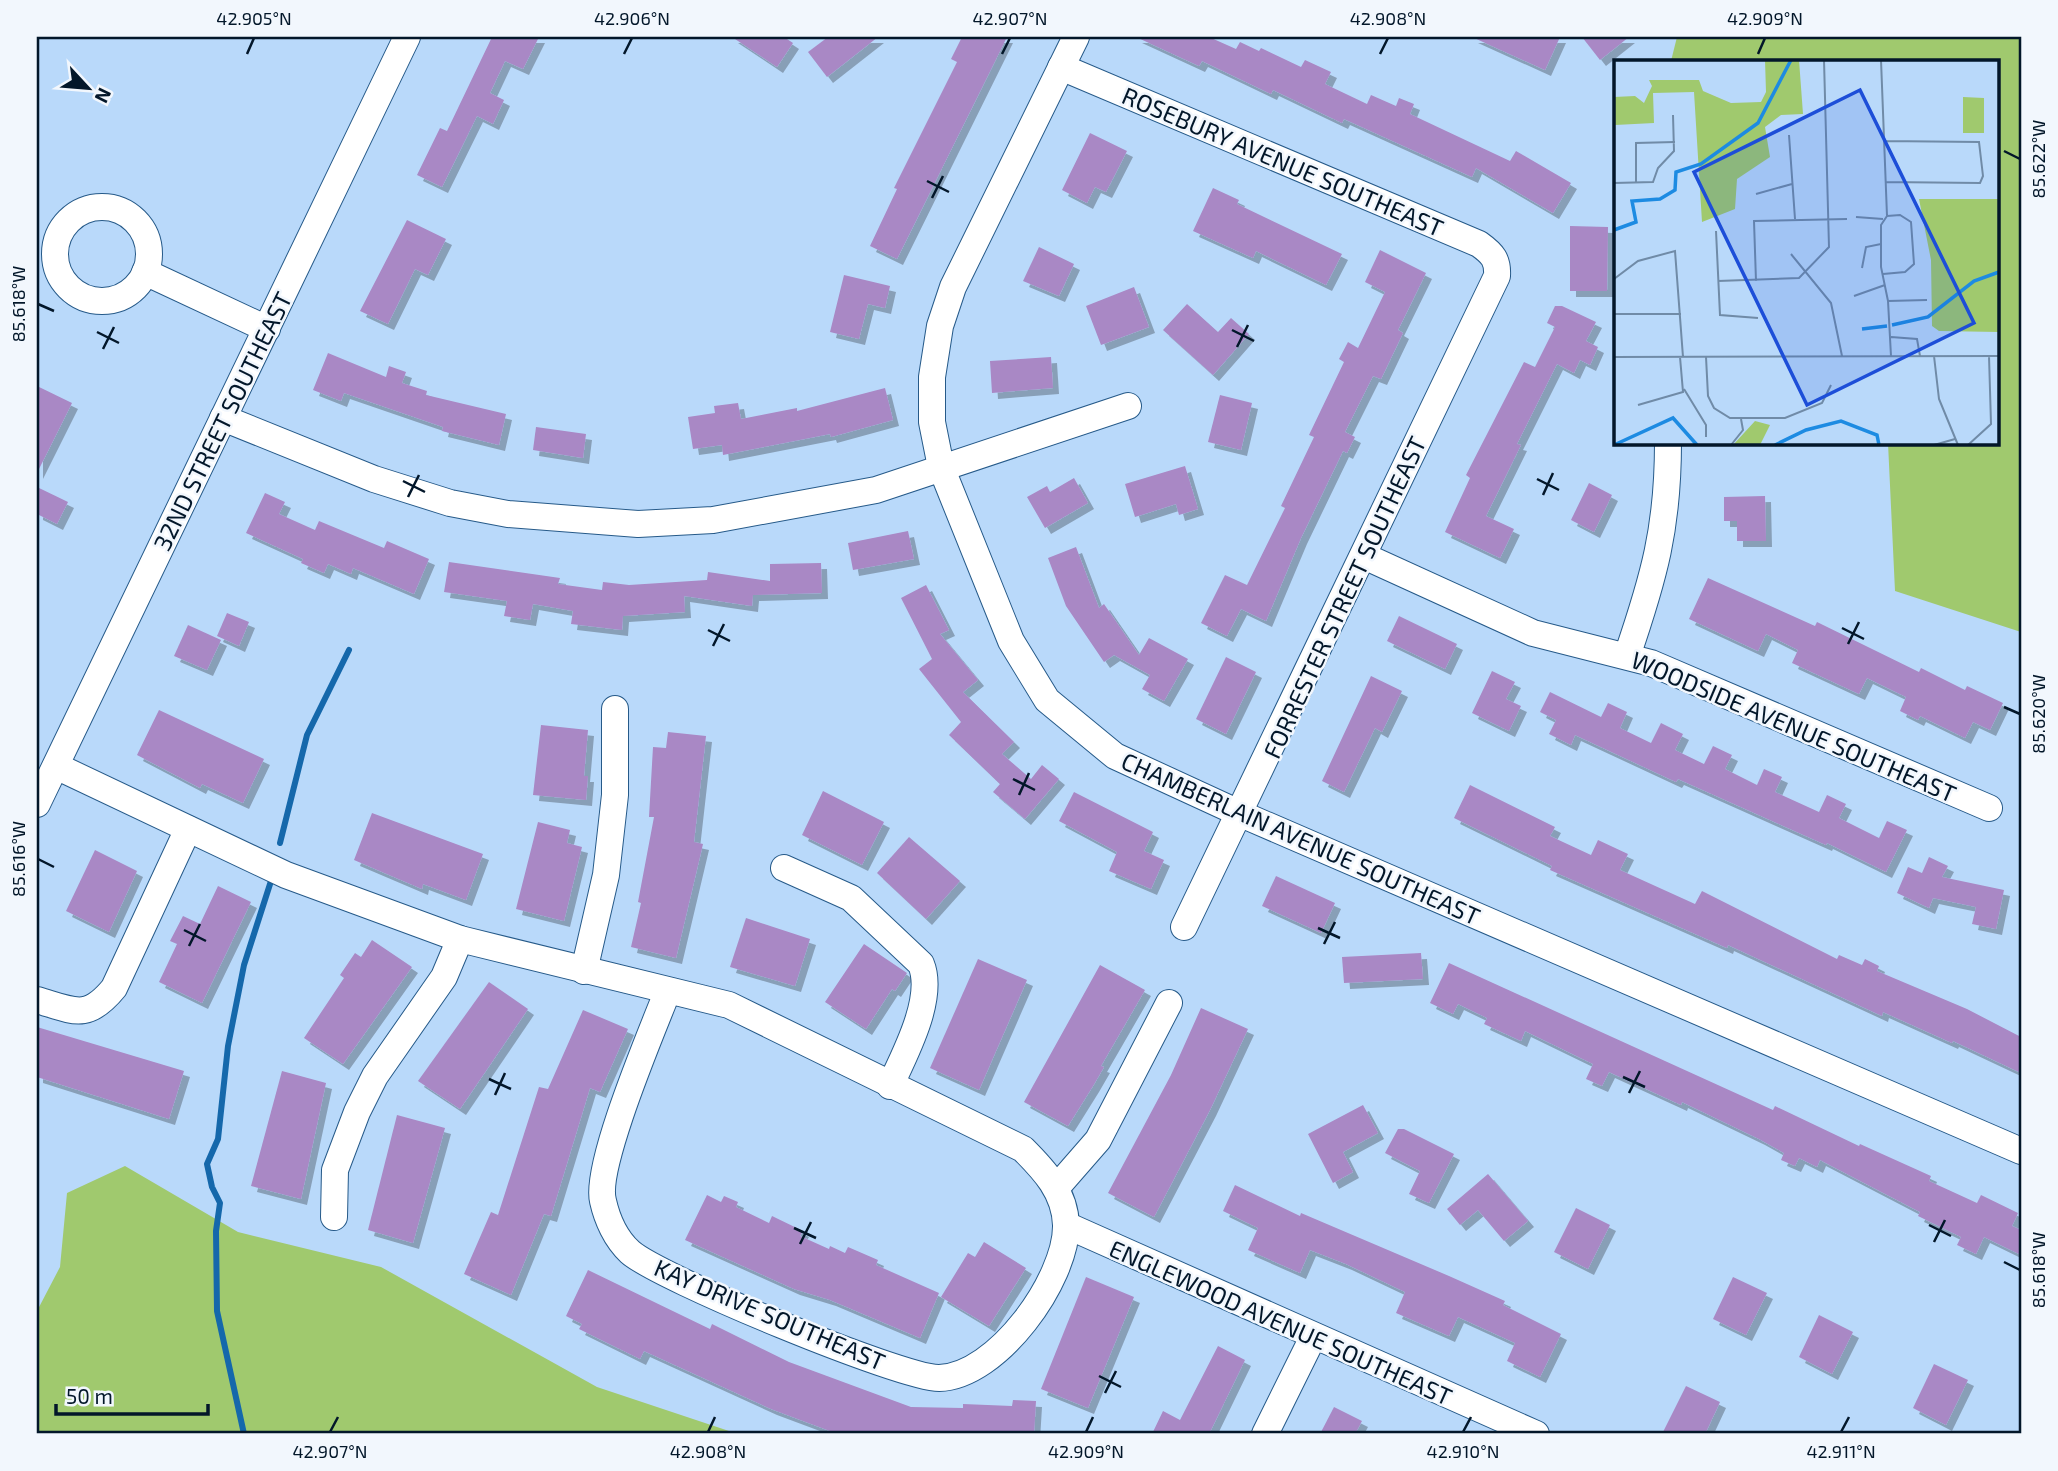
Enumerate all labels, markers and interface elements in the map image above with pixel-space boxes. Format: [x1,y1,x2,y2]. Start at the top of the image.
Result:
text: 42.905°N [216,7,292,29]
text: 42.906°N [594,7,670,29]
text: 42.907°N [973,7,1047,29]
text: 42.908°N [1350,7,1426,29]
text: 42.909°N [1727,7,1803,29]
north arrow [52,52,122,122]
inset map [1614,60,1998,444]
street label: ROSEBURY AVENUE SOUTHEAST [1118,80,1448,242]
text: N [90,84,117,107]
text: 85.622°W [2027,120,2049,198]
text: 85.618°W [7,266,29,342]
street label: 32ND STREET SOUTHEAST [147,287,297,555]
street label: FORRESTER STREET SOUTHEAST [1256,431,1432,763]
street label: WOODSIDE AVENUE SOUTHEAST [1627,644,1961,808]
text: 85.620°W [2027,674,2049,754]
street label: CHAMBERLAIN AVENUE SOUTHEAST [1117,746,1485,930]
text: 85.616°W [7,821,29,897]
text: 85.618°W [2027,1232,2049,1308]
street label: ENGLEWOOD AVENUE SOUTHEAST [1105,1233,1457,1411]
street label: KAY DRIVE SOUTHEAST [650,1252,890,1376]
scale bar [56,1373,208,1417]
text: 50 m [66,1383,113,1408]
text: 42.907°N [293,1440,367,1462]
text: 42.908°N [670,1440,746,1462]
text: 42.909°N [1048,1440,1124,1462]
text: 42.910°N [1427,1440,1499,1462]
text: 42.911°N [1806,1440,1876,1462]

